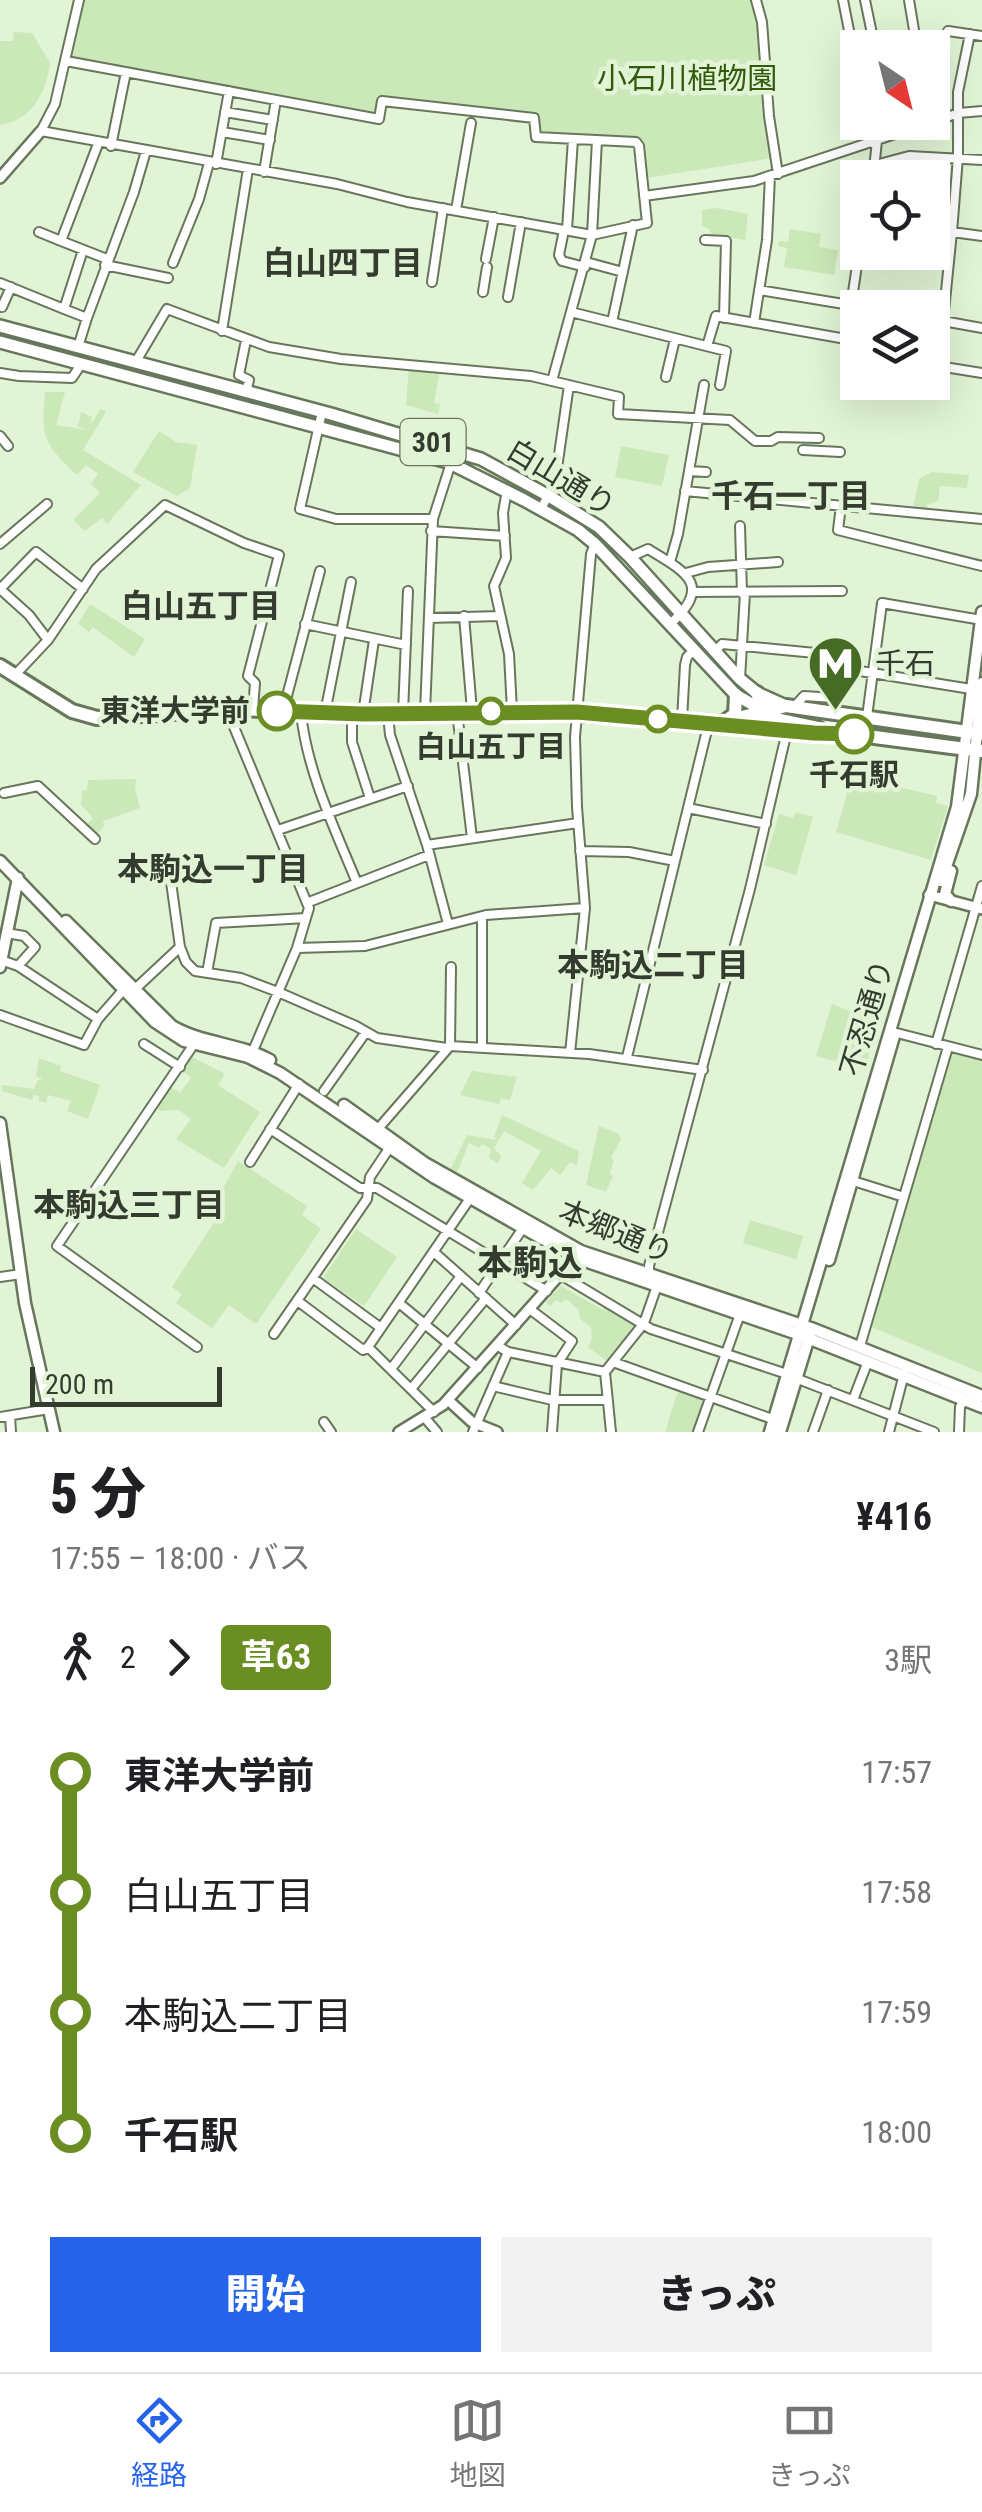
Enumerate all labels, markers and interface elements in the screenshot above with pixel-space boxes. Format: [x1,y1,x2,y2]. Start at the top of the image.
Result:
north arrow [840,30,950,140]
map controls [840,30,950,400]
park label: 小石川植物園 [597,61,777,96]
button: locate [840,160,950,270]
district label: 白山四丁目 [263,244,423,282]
button: layers [840,290,950,400]
road number: 301 [400,419,466,465]
street label: 白山通り [501,432,622,523]
district label: 千石一丁目 [711,477,871,515]
district label: 白山五丁目 [121,587,281,625]
metro station icon: 千石 [806,634,866,713]
place label: 千石 [875,646,935,681]
marker: 東洋大学前 [258,692,296,730]
place label: 東洋大学前 [100,693,250,728]
marker: 白山五丁目 [478,698,504,724]
unlabelled marker [645,706,671,732]
marker: 千石駅 [835,715,873,753]
place label: 白山五丁目 [416,729,566,764]
place label: 千石駅 [809,757,899,792]
district label: 本駒込一丁目 [117,850,309,888]
district label: 本駒込二丁目 [557,946,749,984]
street label: 不忍通り [833,955,900,1080]
district label: 本駒込三丁目 [33,1186,225,1224]
street label: 本郷通り [554,1193,678,1270]
district label: 本駒込 [477,1243,583,1284]
scale bar [30,1362,222,1406]
text: 200 m [45,1368,114,1401]
text: 5 分 [50,1462,146,1526]
text: ¥416 [856,1495,932,1539]
text: 17:55 – 18:00 · バス [50,1539,311,1577]
icon: walk [50,1630,105,1685]
icon: forward [151,1630,206,1685]
text: 草63 [241,1637,311,1678]
text: 2 [120,1638,136,1676]
text: 3駅 [884,1641,932,1679]
text: 17:57 [861,1753,932,1791]
text: 東洋大学前 [124,1754,314,1798]
text: 17:58 [861,1873,932,1911]
text: 白山五丁目 [124,1874,314,1918]
text: 17:59 [861,1993,932,2031]
text: 本駒込二丁目 [124,1994,352,2038]
text: 18:00 [861,2113,932,2151]
text: 千石駅 [124,2114,238,2158]
button: 開始 [50,2237,481,2352]
button: きっぷ [501,2237,932,2352]
tab: 経路 [131,2393,187,2493]
tab: 地図 [450,2393,506,2493]
tab: きっぷ [768,2393,851,2493]

